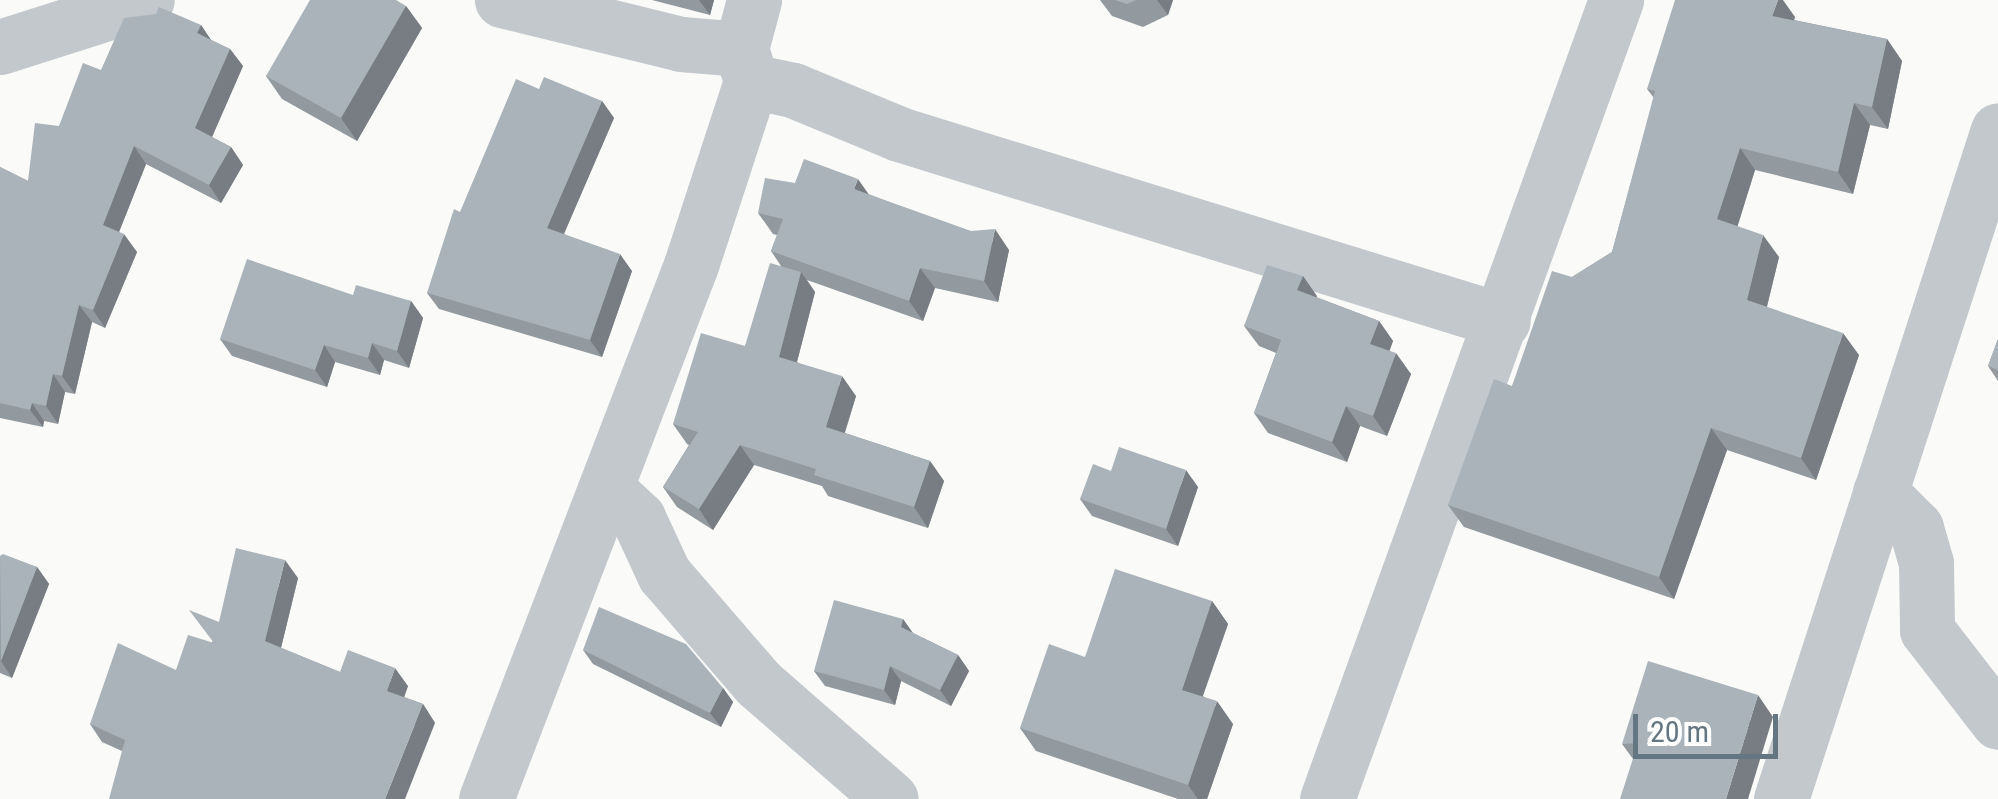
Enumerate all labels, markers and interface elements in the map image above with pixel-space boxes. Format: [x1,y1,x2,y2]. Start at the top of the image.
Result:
scale bar [1638,694,1783,756]
text: 20 m [1650,714,1709,749]

